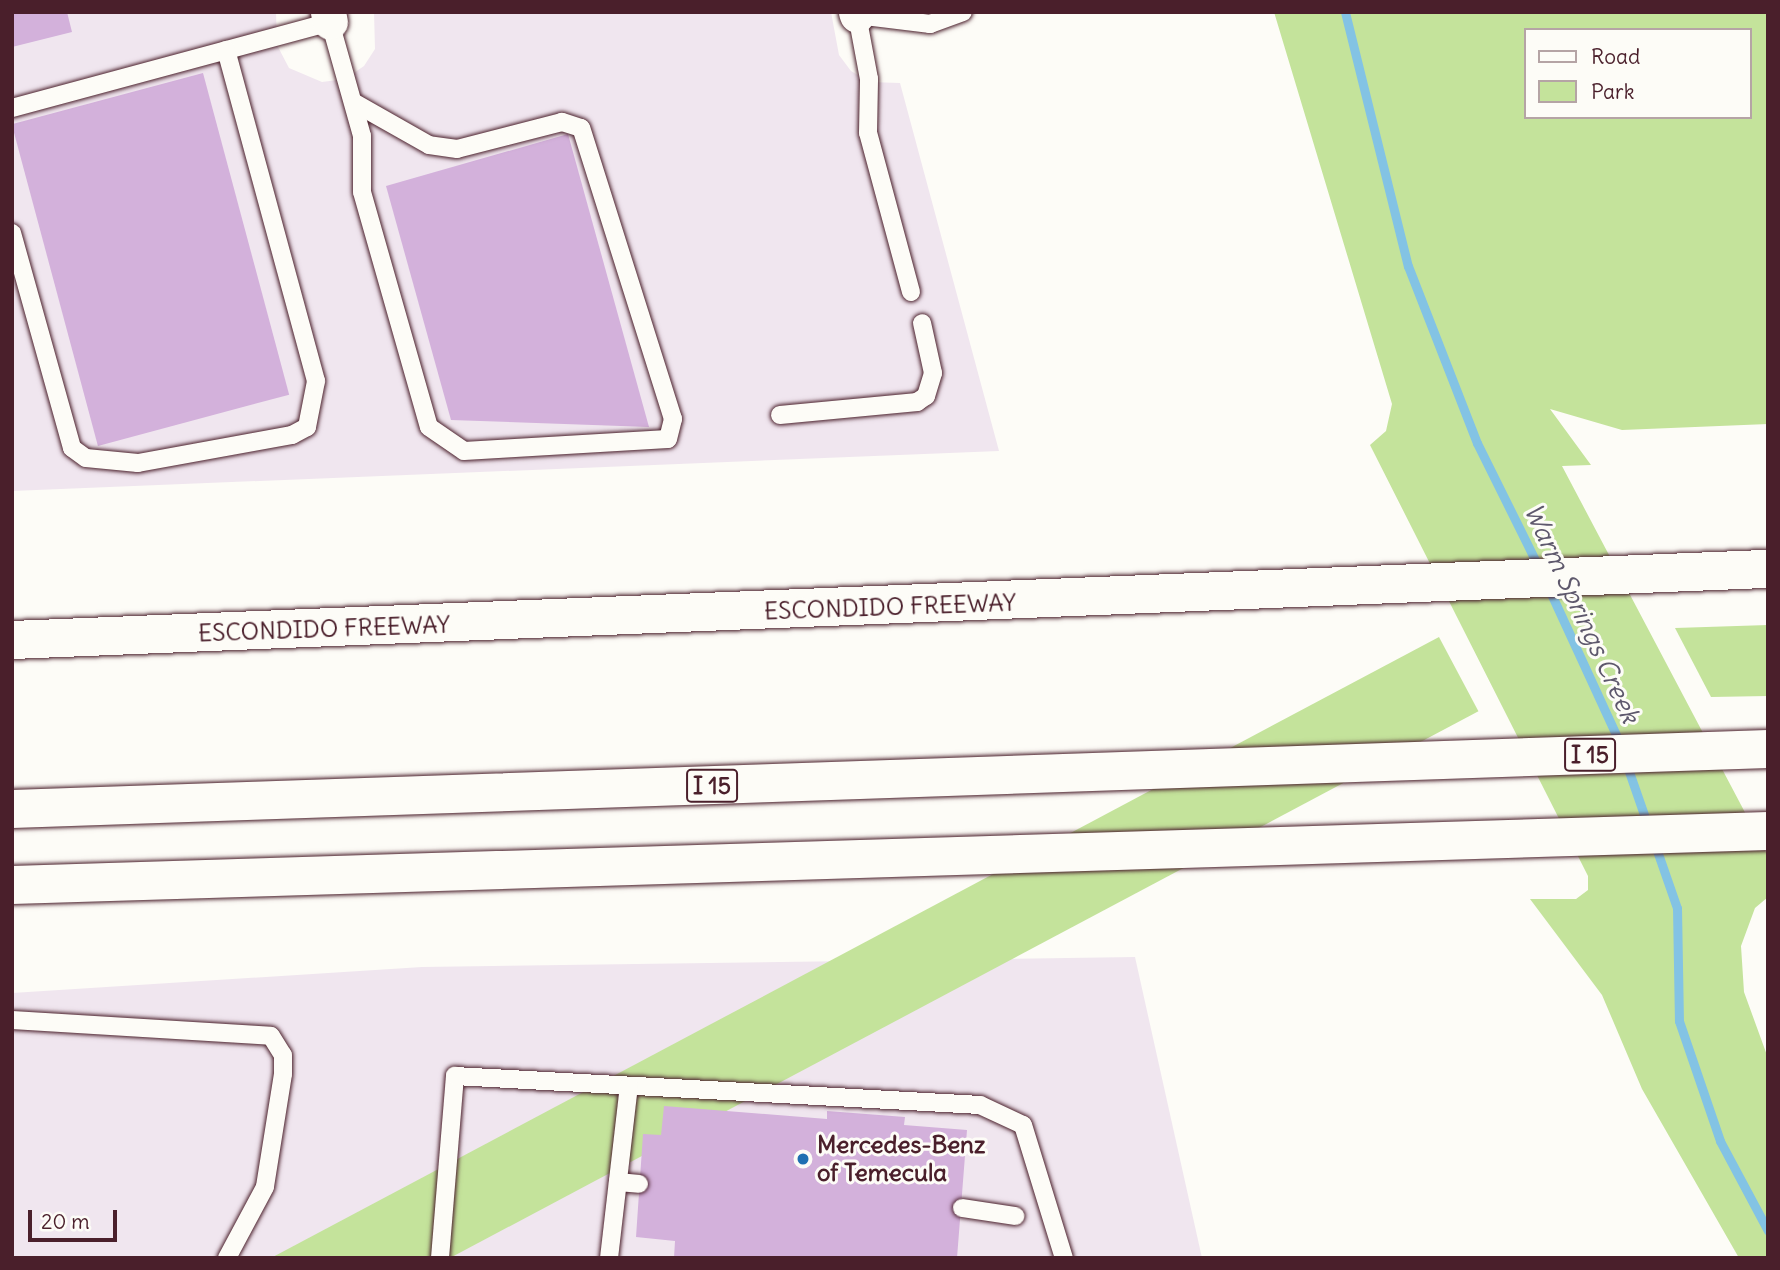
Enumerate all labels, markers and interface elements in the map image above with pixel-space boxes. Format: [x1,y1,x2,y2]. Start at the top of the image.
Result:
legend [1524,28,1752,119]
text: Road [1591,43,1640,70]
text: Park [1591,78,1634,105]
water label: Warm Springs Creek [1517,498,1647,728]
street label: ESCONDIDO FREEWAY [764,588,1016,626]
street label: ESCONDIDO FREEWAY [198,610,450,648]
road number: I 15 [1564,736,1616,775]
road number: I 15 [686,766,738,806]
place label: Mercedes-Benz of Temecula [817,1131,985,1187]
marker: Mercedes-Benz of Temecula [795,1151,811,1167]
scale bar [32,1196,121,1240]
text: 20 m [41,1208,90,1235]

